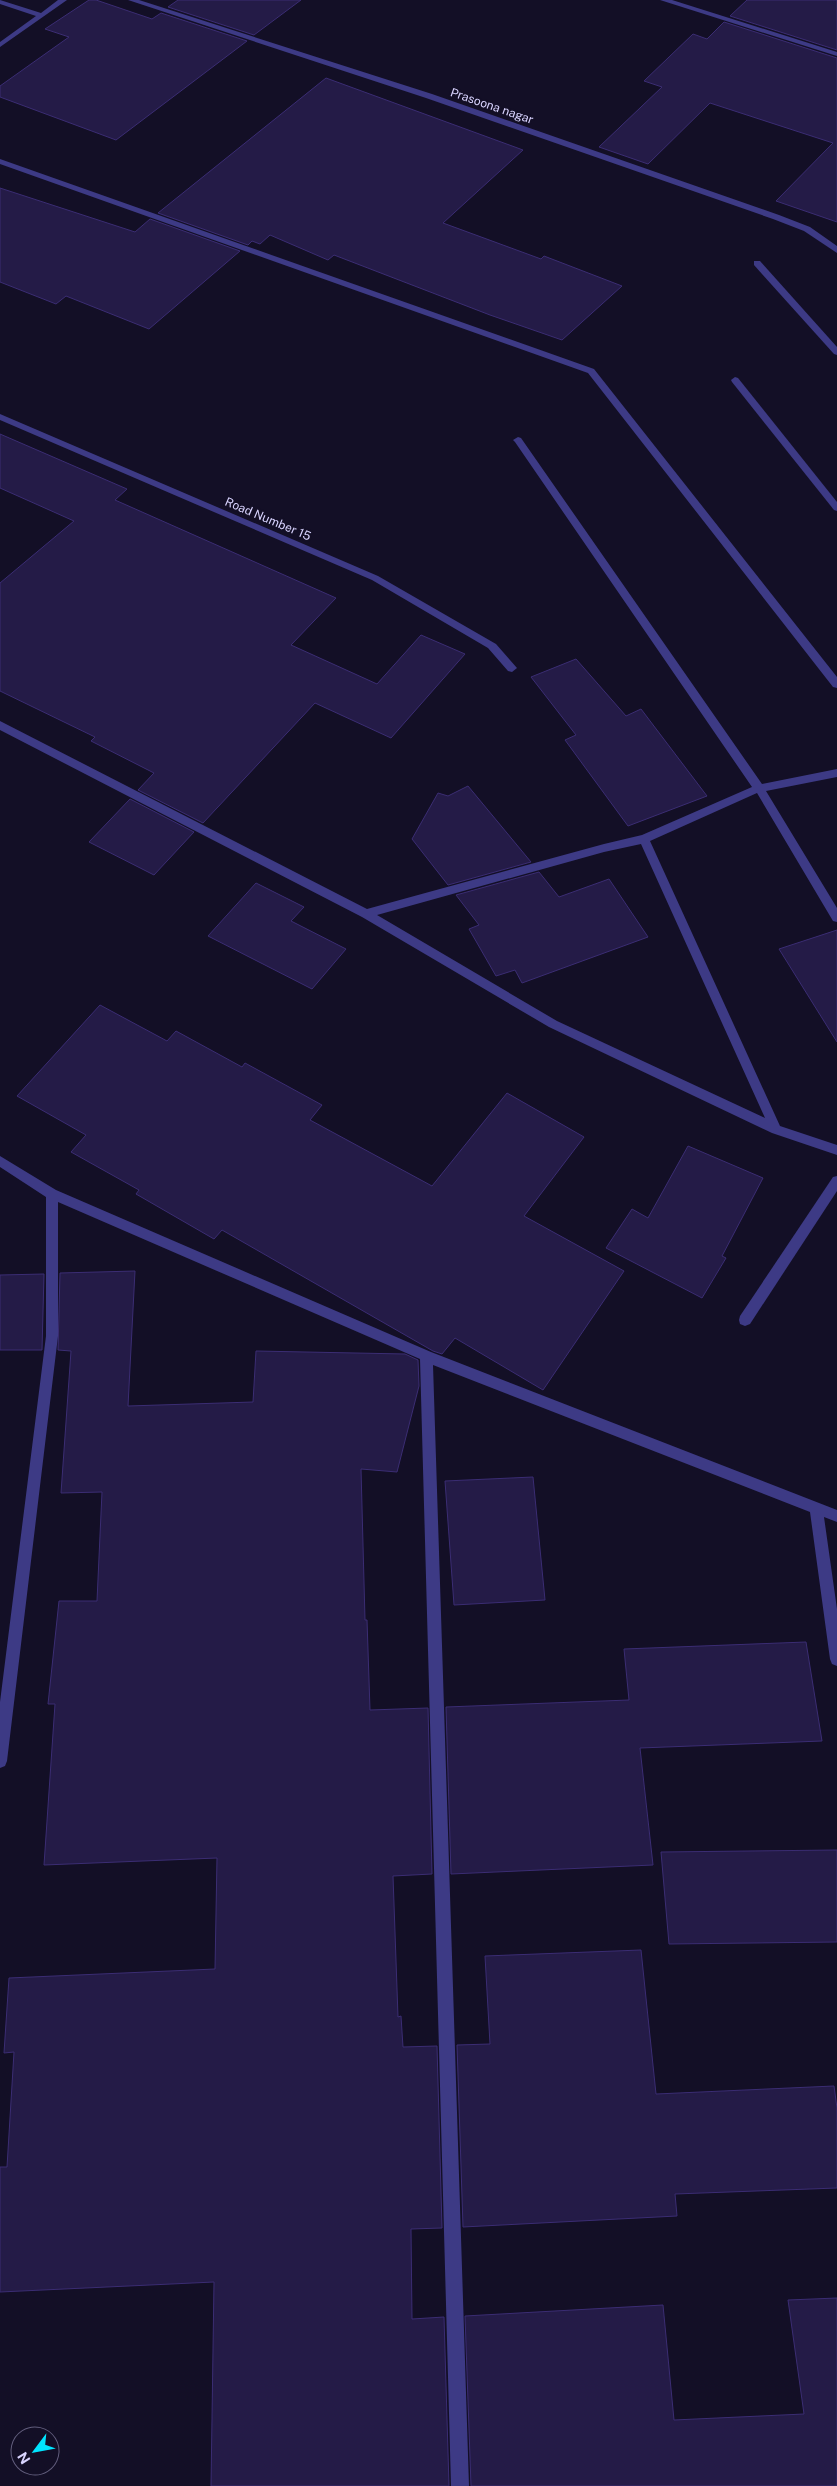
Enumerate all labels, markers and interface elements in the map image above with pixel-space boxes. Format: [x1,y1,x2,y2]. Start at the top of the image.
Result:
street label: Prasoona nagar [449,85,536,127]
street label: Road Number 15 [223,495,313,544]
north arrow [10,2426,60,2476]
text: N [14,2449,34,2467]

